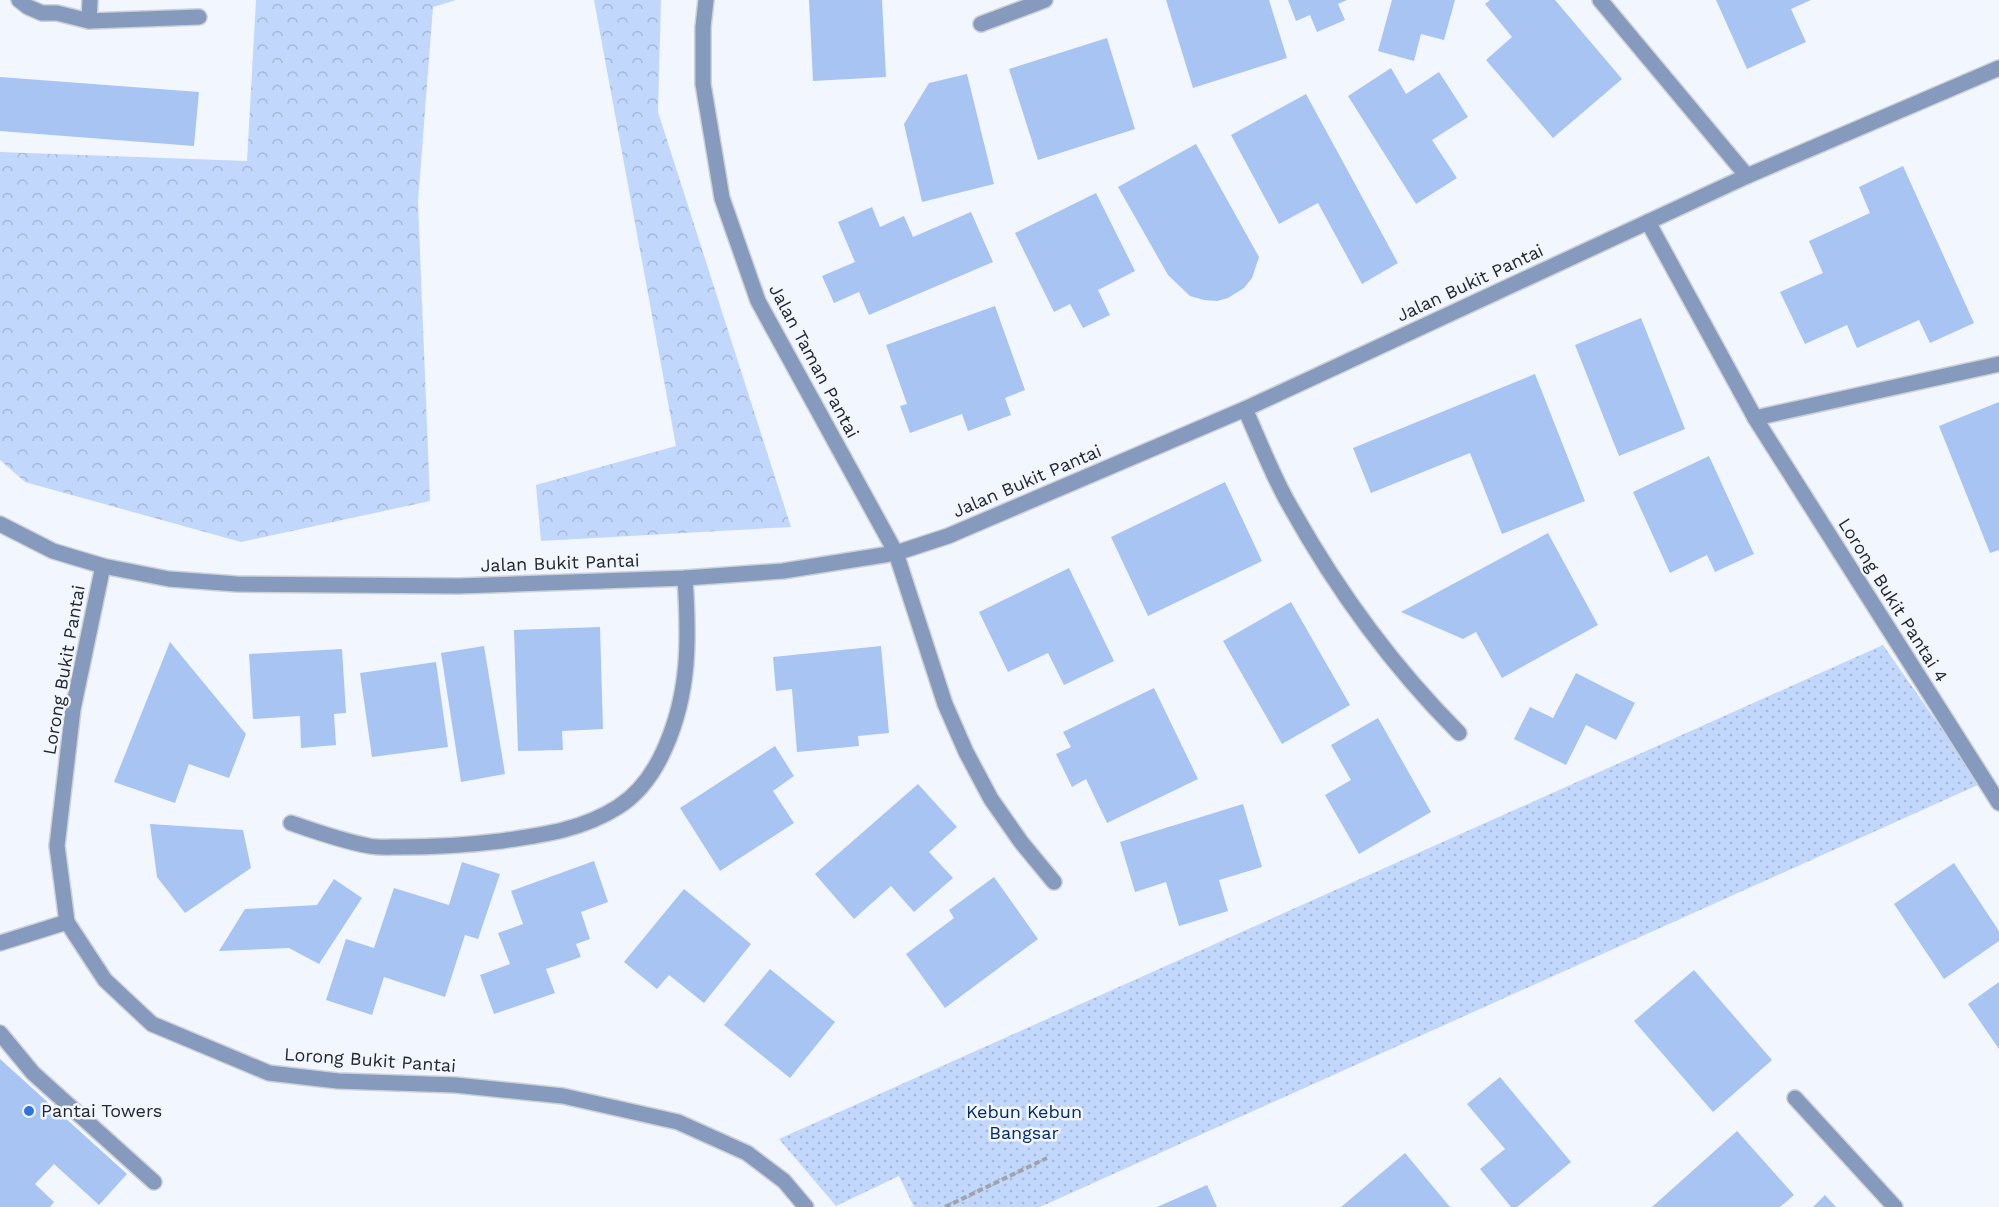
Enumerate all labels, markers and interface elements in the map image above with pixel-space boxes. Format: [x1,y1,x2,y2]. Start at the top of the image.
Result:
street label: Jalan Bukit Pantai [1393,239,1546,326]
street label: Jalan Taman Pantai [765,280,864,441]
street label: Jalan Bukit Pantai [949,440,1104,521]
street label: Lorong Bukit Pantai 4 [1834,514,1953,686]
street label: Jalan Bukit Pantai [480,549,640,576]
street label: Lorong Bukit Pantai [38,583,89,757]
street label: Lorong Bukit Pantai [283,1043,457,1076]
place label: Pantai Towers [41,1100,162,1121]
park label: Kebun Kebun Bangsar [966,1101,1082,1143]
marker: Pantai Towers [22,1104,36,1118]

